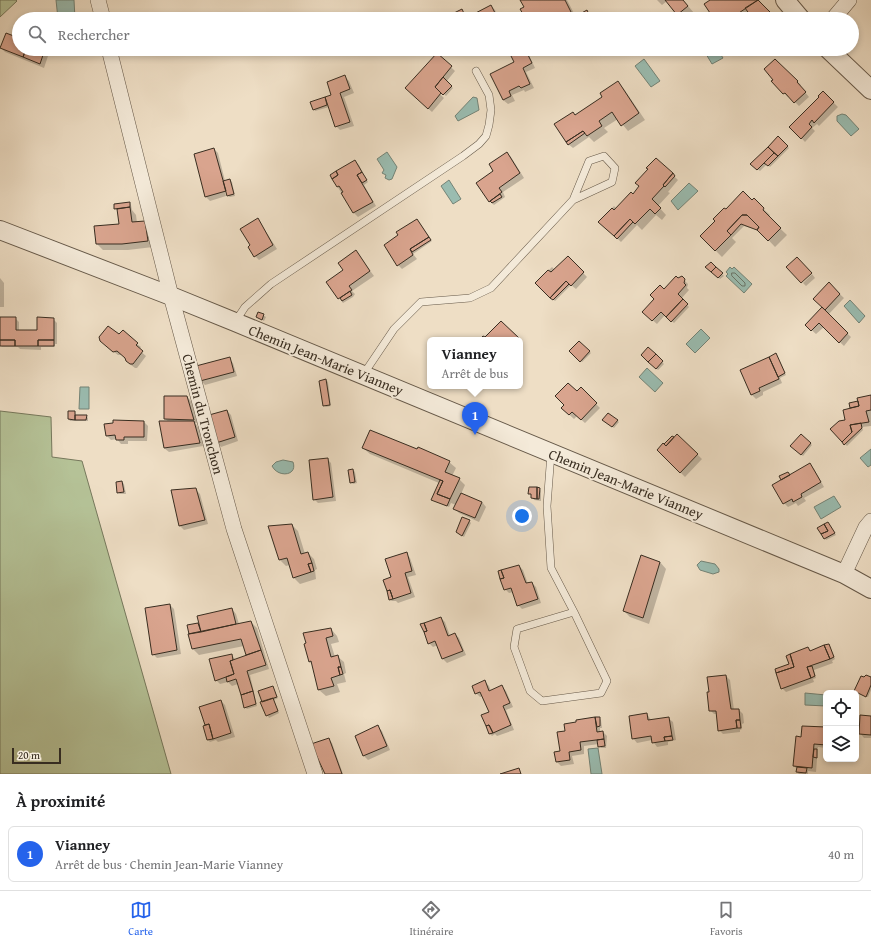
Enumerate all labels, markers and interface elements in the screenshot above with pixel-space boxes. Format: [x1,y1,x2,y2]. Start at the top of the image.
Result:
search box [12,12,859,56]
icon: search [26,23,48,45]
text: Rechercher [58,24,130,45]
street label: Chemin Jean-Marie Vianney [246,320,406,400]
popup [427,337,523,389]
text: Vianney [442,343,497,364]
street label: Chemin du Tronchon [177,352,229,476]
text: Arrêt de bus [442,364,508,383]
pin: 1 [462,402,488,435]
street label: Chemin Jean-Marie Vianney [546,444,706,524]
your location [512,506,532,526]
map controls [823,690,859,762]
button: locate [823,690,859,726]
button: layers [823,726,859,762]
scale bar [12,746,61,765]
text: 20 m [18,747,40,763]
text: À proximité [16,788,105,813]
text: Vianney [55,834,110,855]
text: 1 [27,845,33,864]
text: 40 m [828,845,854,864]
text: Arrêt de bus · Chemin Jean-Marie Vianney [55,855,283,874]
tab: Carte [128,899,153,939]
tab: Itinéraire [409,899,453,939]
tab: Favoris [710,899,743,939]

